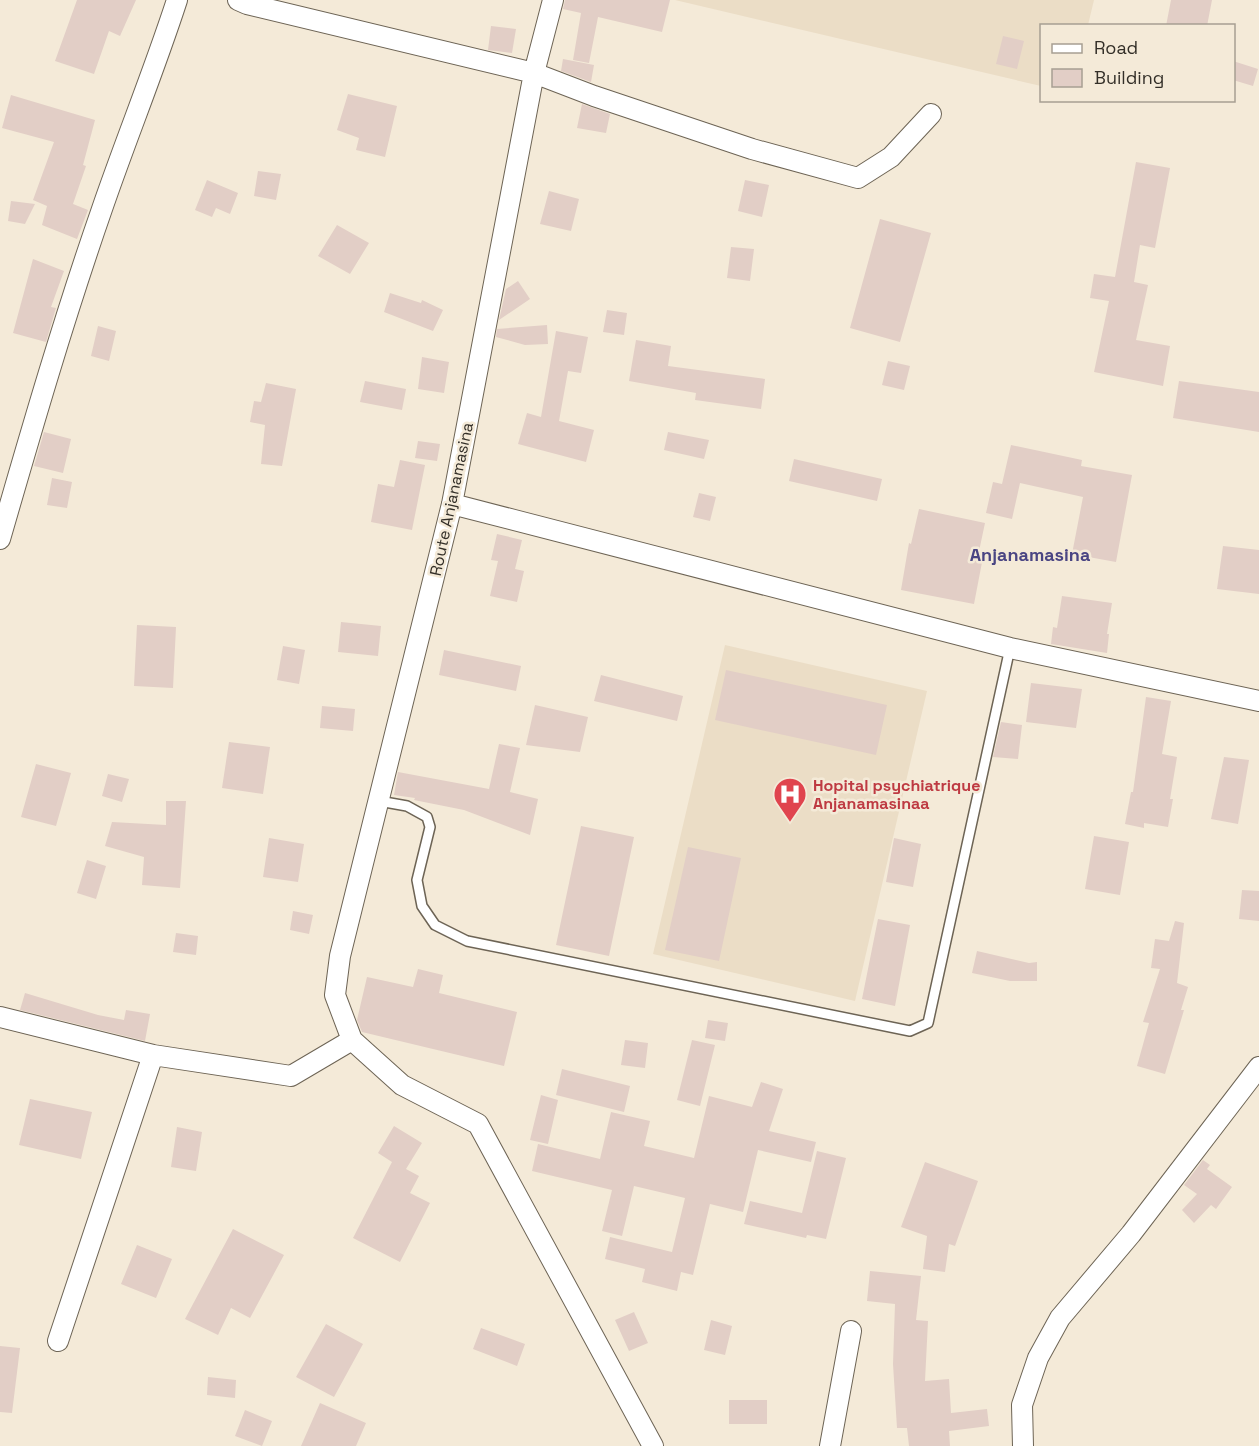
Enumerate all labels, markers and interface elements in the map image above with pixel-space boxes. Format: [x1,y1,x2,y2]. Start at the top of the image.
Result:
legend [1040,24,1235,102]
text: Road [1094,36,1138,59]
text: Building [1094,66,1164,89]
street label: Route Anjanamasina [425,420,478,578]
district label: Anjanamasina [970,543,1091,566]
place label: Hopital psychiatrique Anjanamasinaa [813,775,980,814]
hospital icon: Hopital psychiatrique Anjanamasinaa [772,776,808,823]

